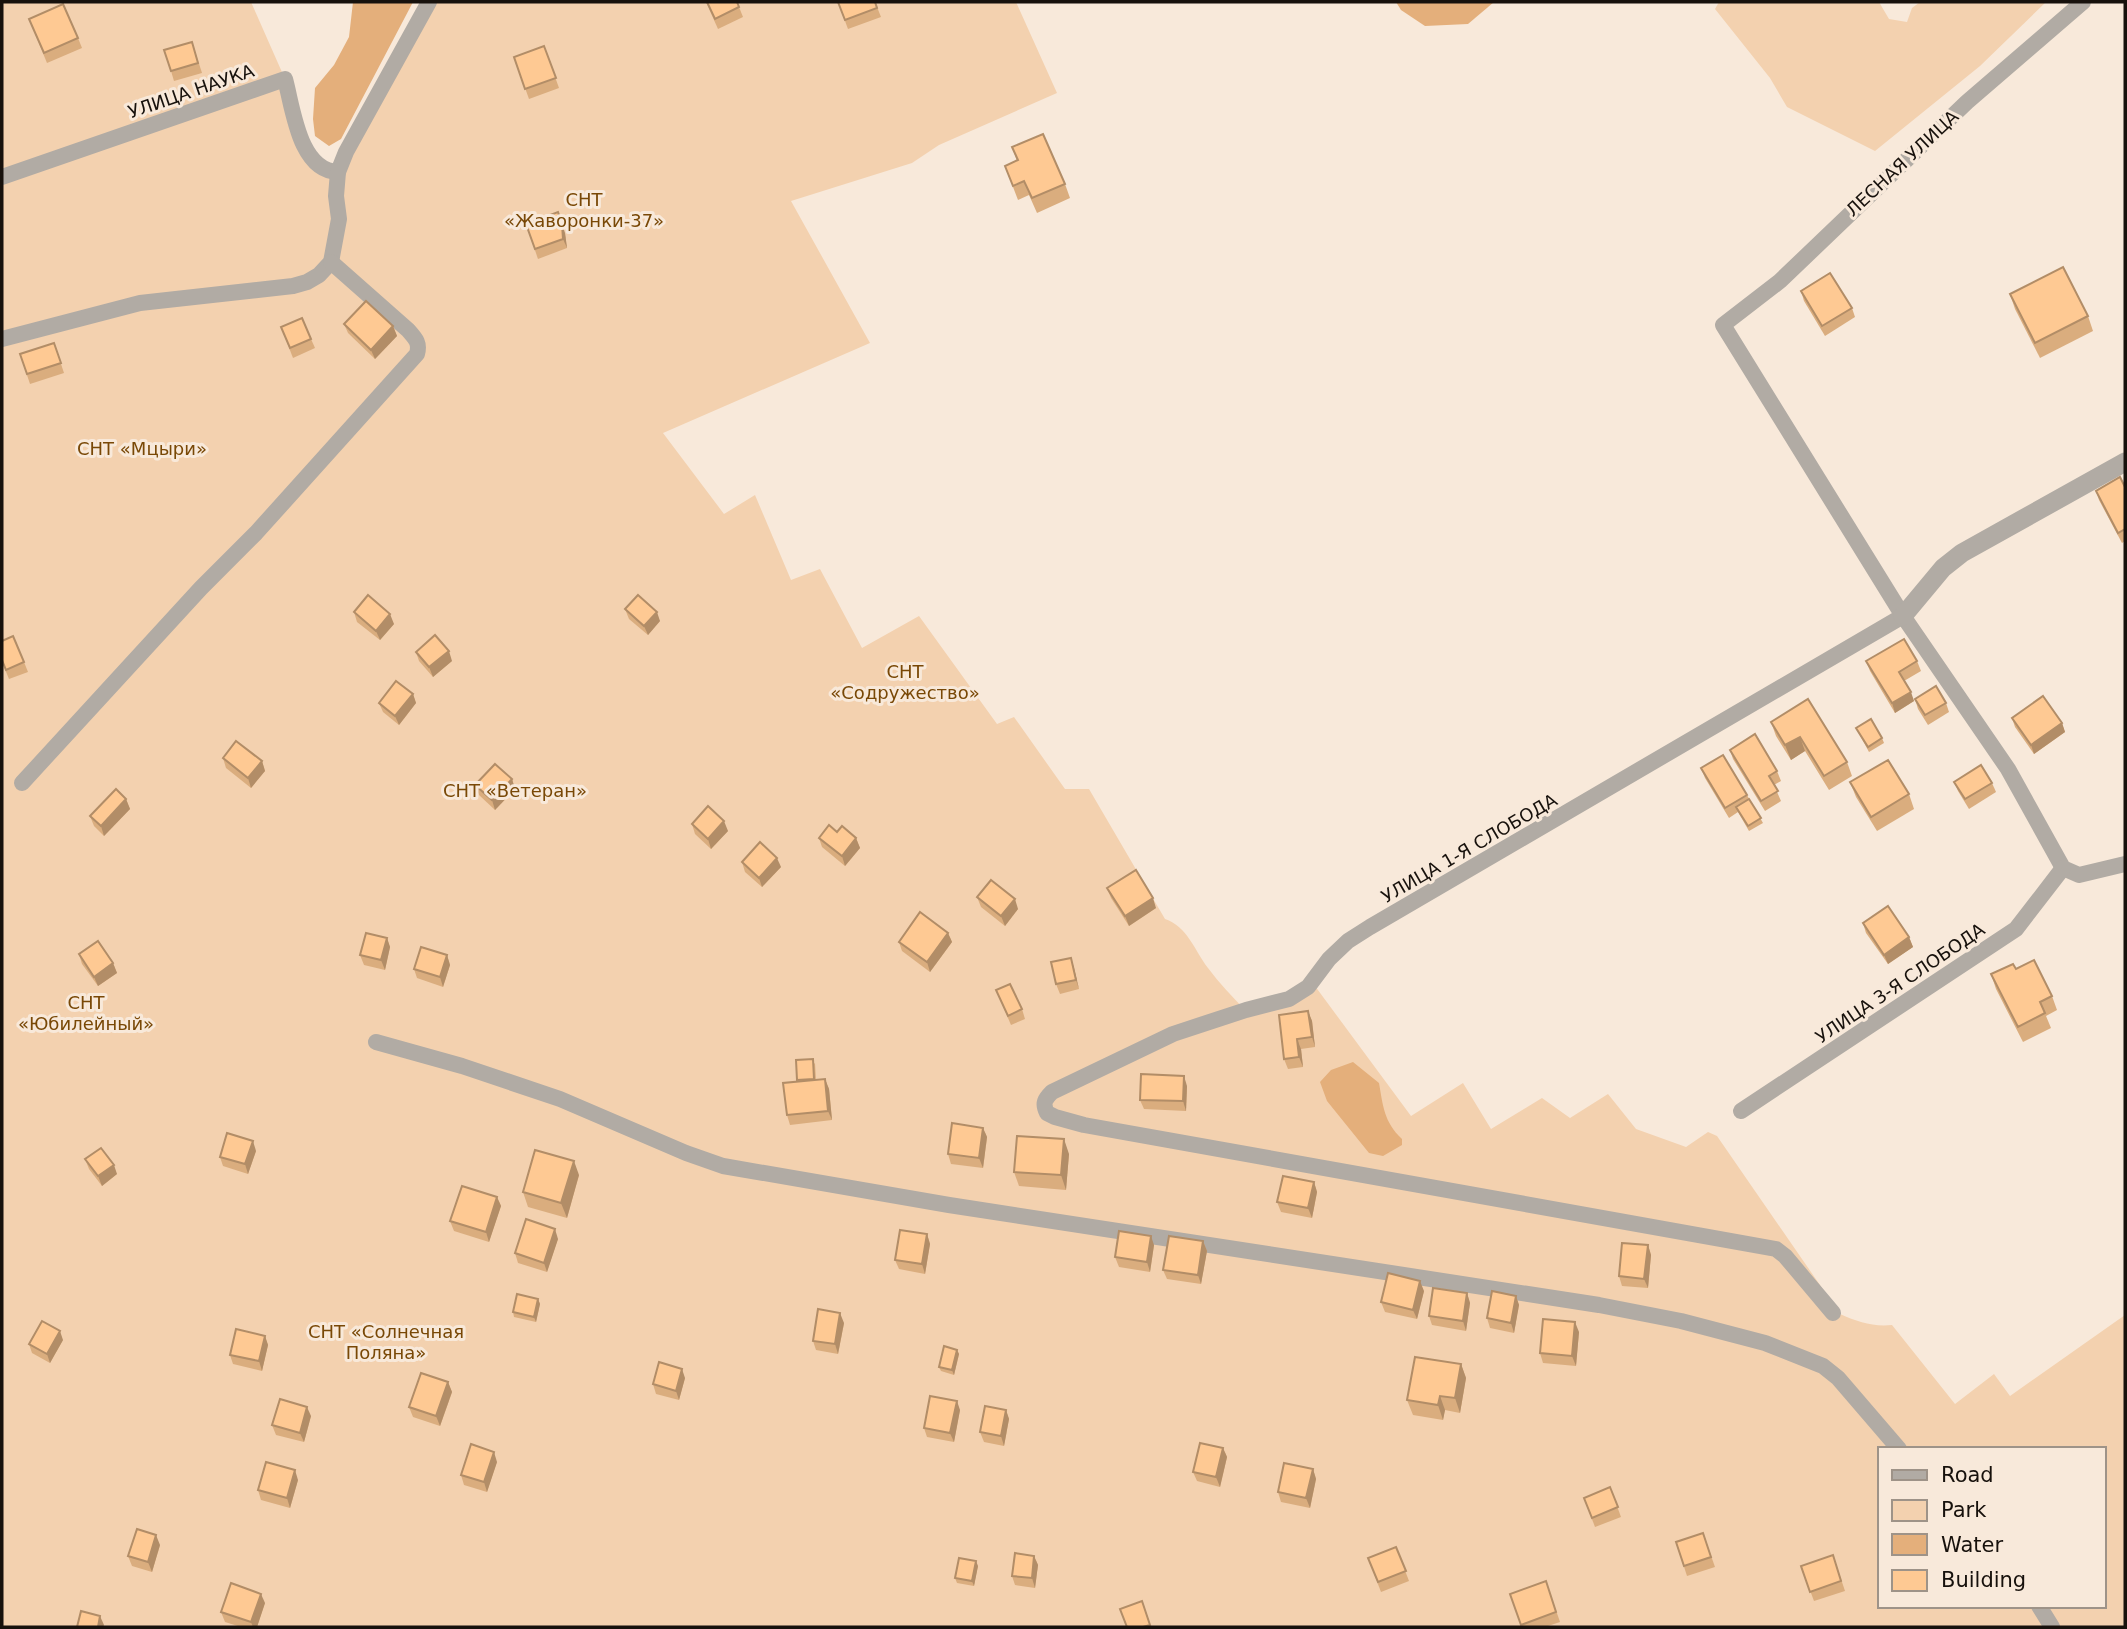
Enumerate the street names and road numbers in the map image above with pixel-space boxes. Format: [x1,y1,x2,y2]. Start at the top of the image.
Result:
street label: УЛИЦА НАУКА [125,59,257,122]
street label: ЛЕСНАЯ УЛИЦА [1842,105,1963,220]
street label: УЛИЦА 1-Я СЛОБОДА [1377,789,1561,907]
street label: УЛИЦА 3-Я СЛОБОДА [1812,918,1989,1047]

